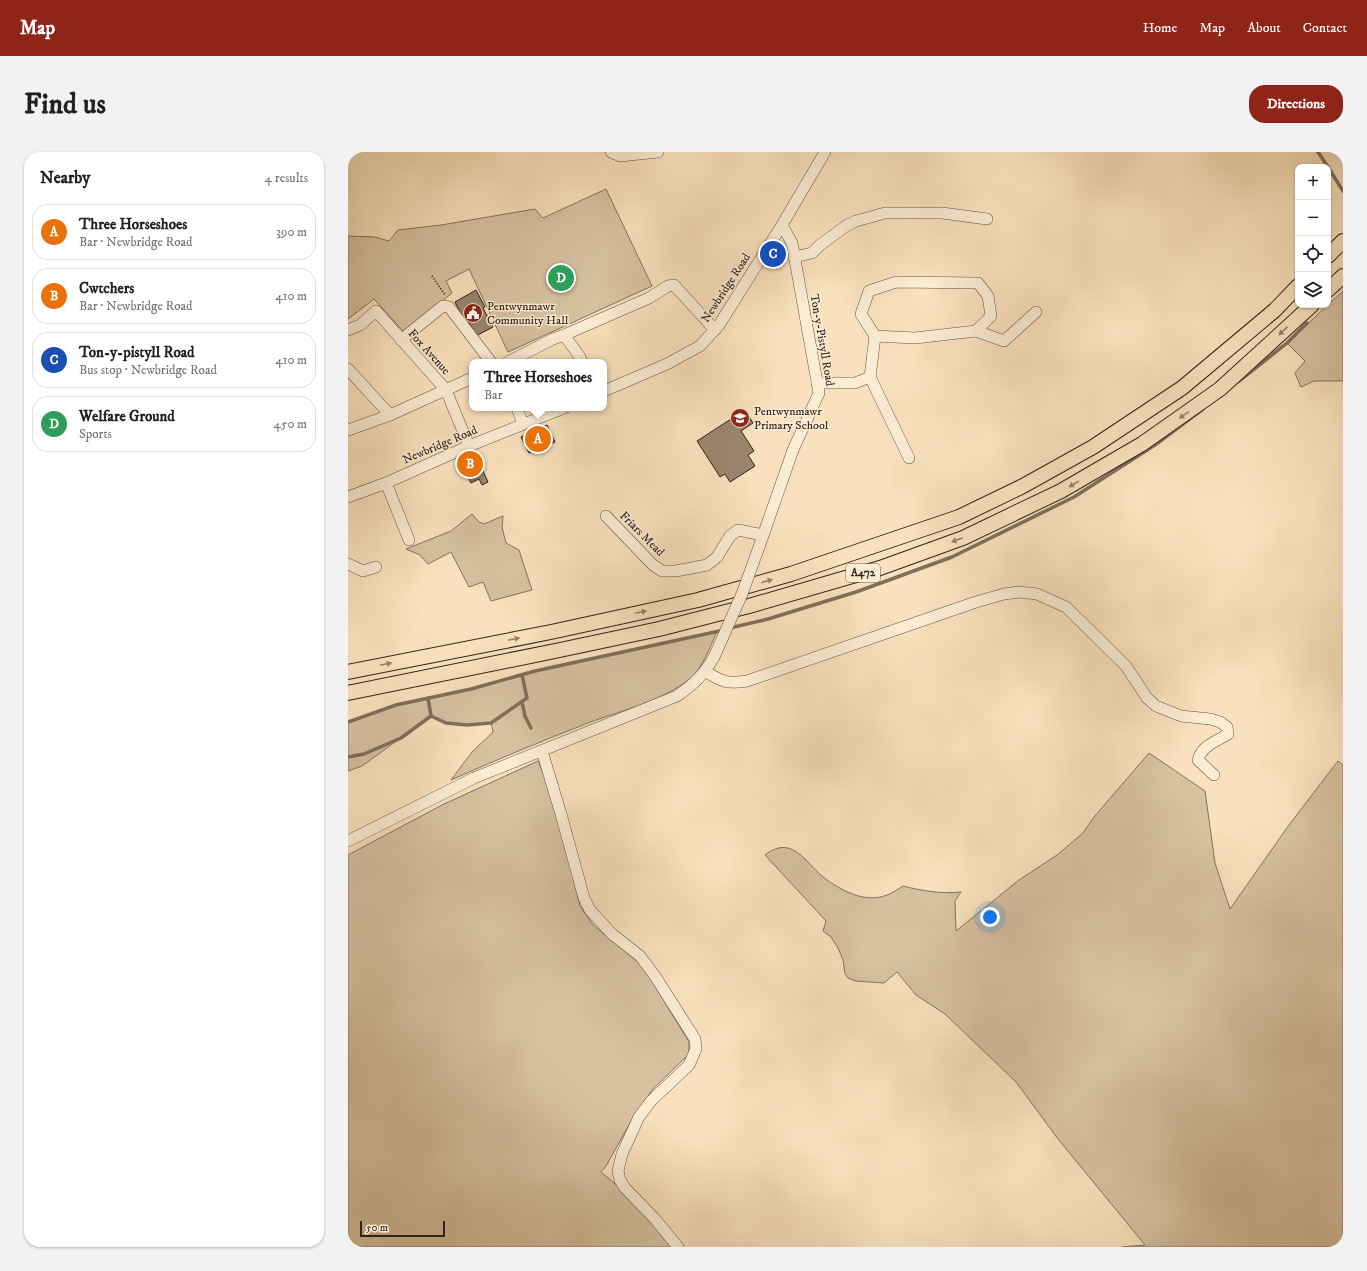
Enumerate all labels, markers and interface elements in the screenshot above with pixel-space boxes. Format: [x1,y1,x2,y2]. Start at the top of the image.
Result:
text: Map [20,17,55,40]
text: Home [1143,19,1177,37]
text: Map [1199,19,1225,37]
text: About [1247,19,1281,37]
text: Contact [1303,19,1347,37]
button: Directions [1249,85,1343,123]
text: Find us [24,87,106,122]
map controls [1295,164,1331,308]
button: + [1295,164,1331,200]
text: Nearby [40,167,90,189]
text: 4 results [265,170,308,186]
button: − [1295,200,1331,236]
text: Three Horseshoes [79,215,187,234]
text: A [50,224,58,240]
text: 390 m [276,224,307,240]
text: Bar · Newbridge Road [79,234,193,250]
button: locate [1295,236,1331,272]
pin: C [760,239,786,269]
street label: Newbridge Road [698,251,754,325]
pin: D [548,263,574,293]
button: layers [1295,272,1331,308]
text: Cwtchers [79,279,134,298]
text: B [50,288,58,304]
text: 410 m [275,288,307,304]
street label: Ton-y-Pistyll Road [807,293,837,387]
text: Bar · Newbridge Road [79,298,193,314]
place label: Pentwynmawr Community Hall [487,299,569,328]
public building icon: Pentwynmawr Community Hall [462,302,484,324]
street label: Fox Avenue [405,326,453,378]
one-way arrow [1278,327,1288,336]
text: Ton-y-pistyll Road [79,343,195,362]
text: C [50,352,58,368]
text: 410 m [275,352,307,368]
popup [469,359,607,411]
text: Bus stop · Newbridge Road [79,362,217,378]
text: Three Horseshoes [484,368,592,387]
text: Bar [484,387,502,403]
place label: Pentwynmawr Primary School [754,404,829,433]
text: Welfare Ground [79,407,175,426]
school or university icon: Pentwynmawr Primary School [729,407,751,429]
one-way arrow [1179,411,1189,419]
text: D [49,416,59,432]
text: 450 m [274,416,307,432]
street label: Newbridge Road [400,423,480,467]
pin: A [525,424,551,454]
text: Sports [79,426,112,442]
pin: B [457,449,483,479]
one-way arrow [1069,480,1079,488]
street label: Friars Mead [616,508,668,560]
one-way arrow [950,538,962,544]
road number: A472 [846,564,880,582]
one-way arrow [761,578,773,584]
one-way arrow [635,609,647,615]
one-way arrow [508,635,520,641]
one-way arrow [380,660,392,666]
your location [980,907,1000,927]
scale bar [360,1219,445,1238]
text: 50 m [366,1221,388,1235]

